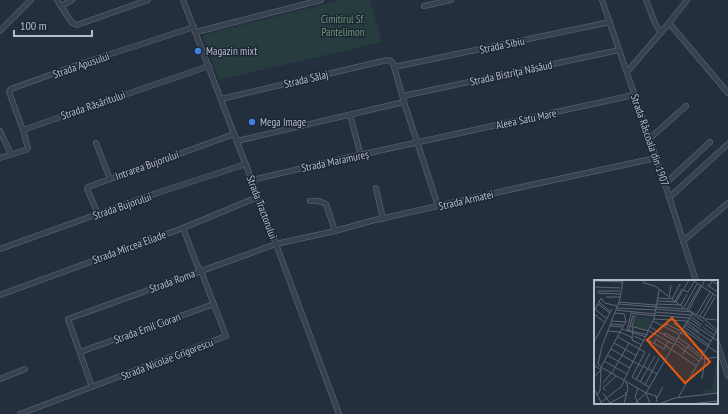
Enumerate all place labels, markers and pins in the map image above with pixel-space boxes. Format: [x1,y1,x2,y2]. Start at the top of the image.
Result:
place label: Magazin mixt [206,44,257,58]
marker: Magazin mixt [193,46,203,56]
place label: Mega Image [260,115,307,129]
marker: Mega Image [247,117,257,127]

